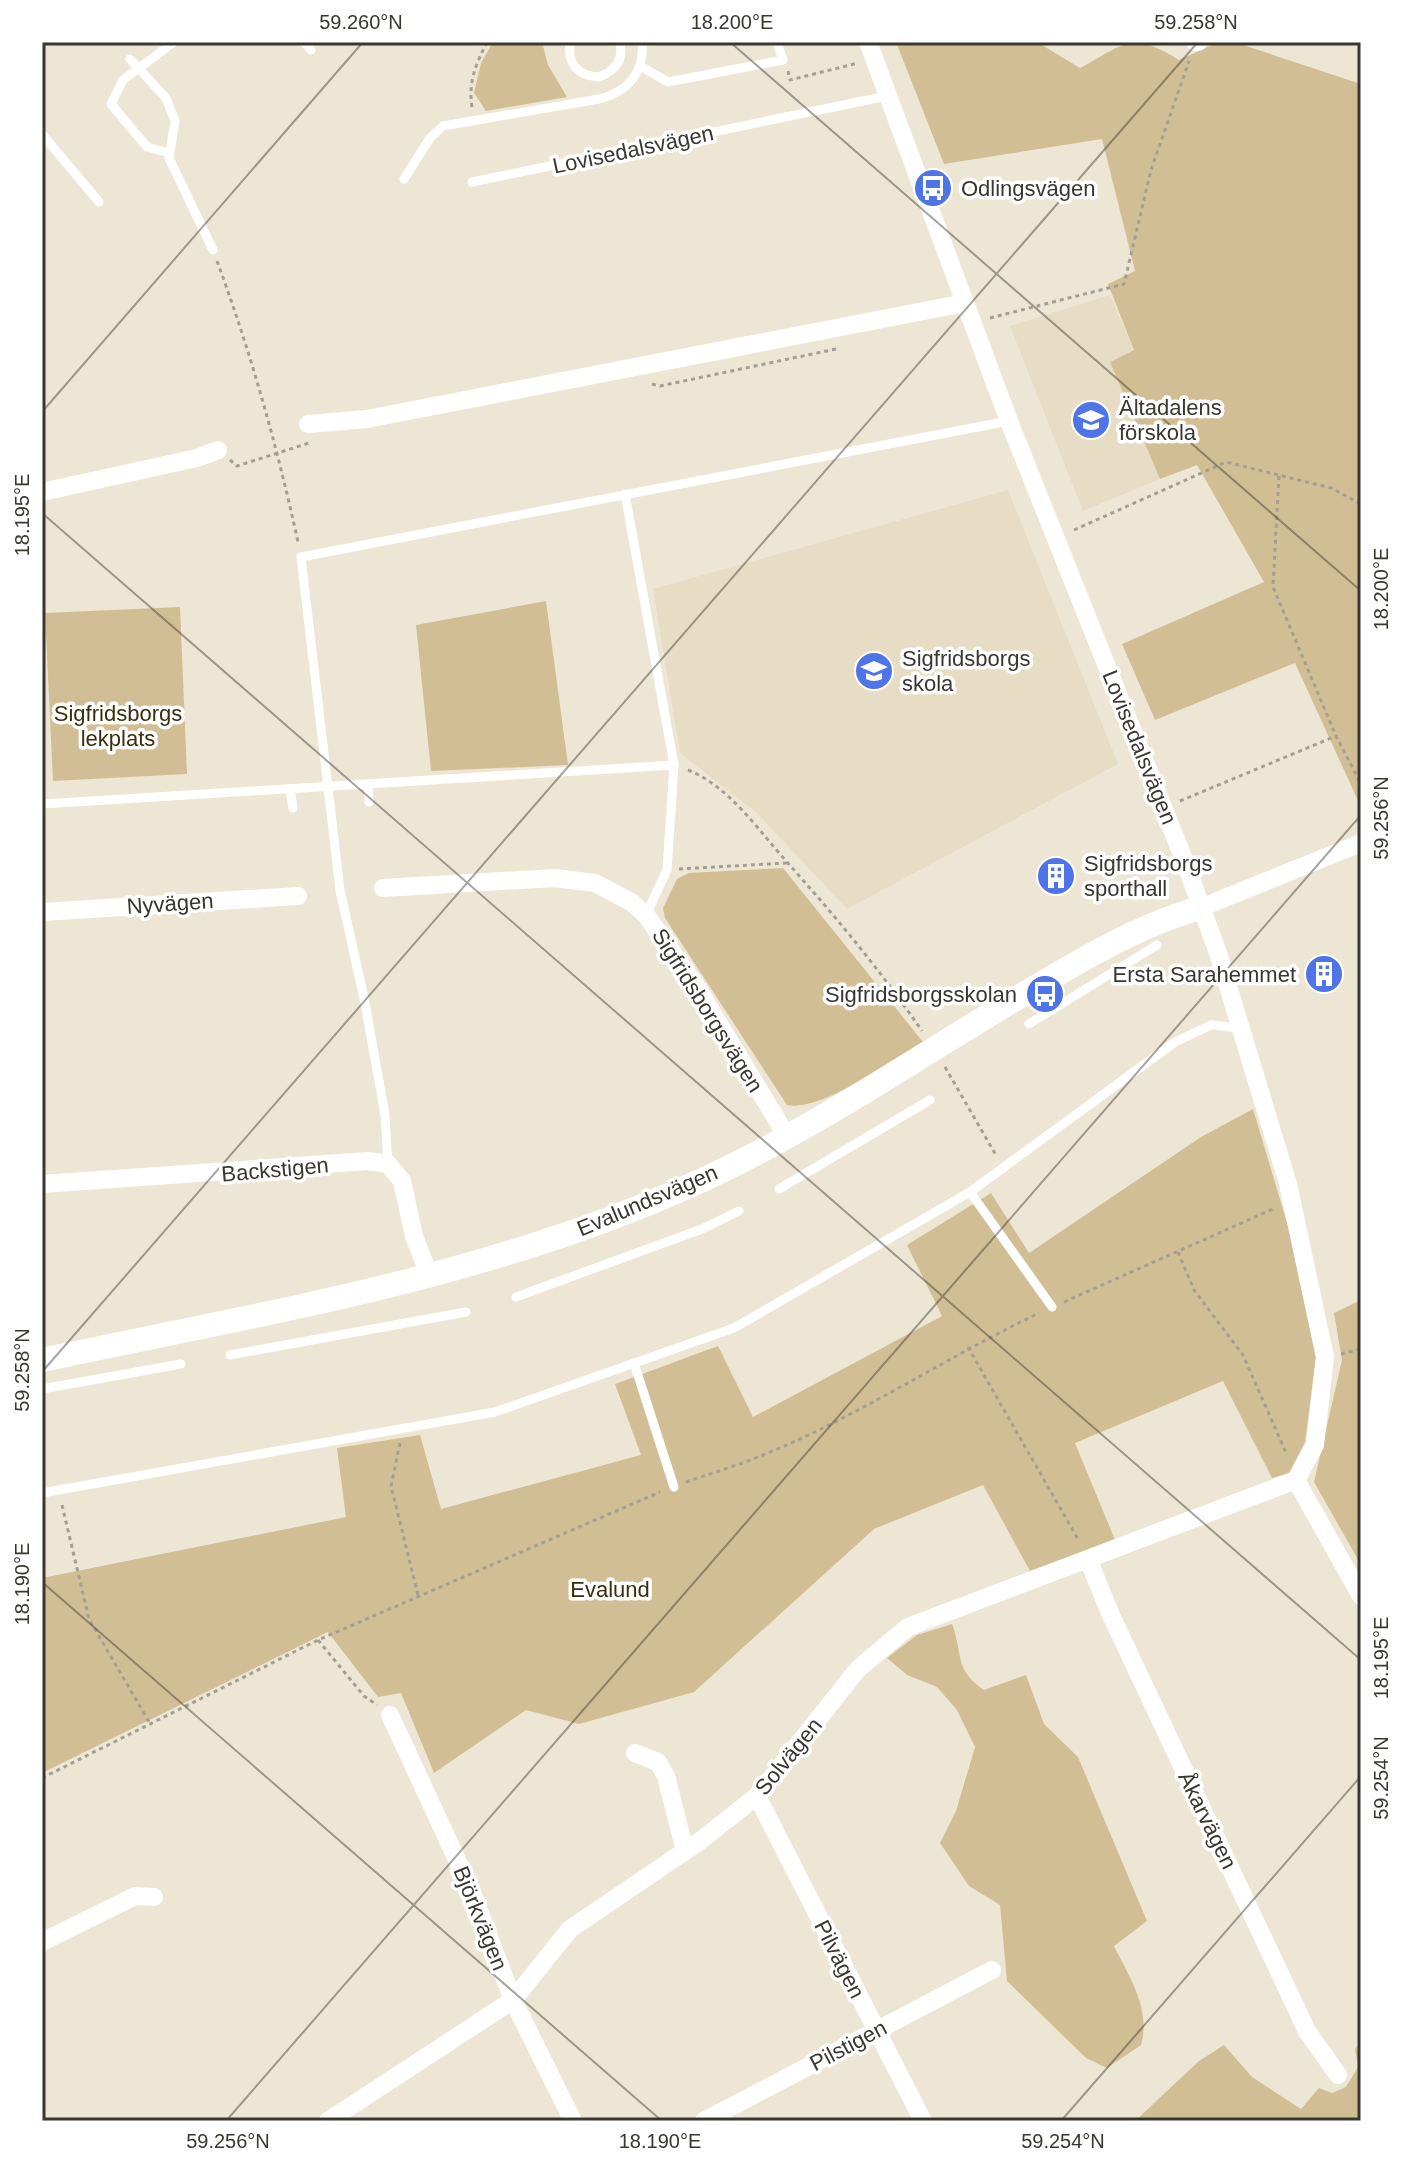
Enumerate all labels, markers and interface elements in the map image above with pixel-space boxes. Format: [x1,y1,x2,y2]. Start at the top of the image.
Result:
text: 59.260°N [319,11,403,33]
text: 18.200°E [691,11,773,33]
text: 59.258°N [1154,11,1238,33]
street label: Lovisedalsvägen [550,120,716,179]
bus stop icon: Odlingsvägen [912,167,954,209]
place label: Odlingsvägen [961,176,1096,201]
place label: Ältadalens förskola [1119,395,1222,445]
school or university icon: Ältadalens förskola [1070,399,1112,441]
text: 18.195°E [11,474,33,556]
text: 18.200°E [1370,548,1392,630]
place label: Sigfridsborgs skola [902,646,1030,696]
school or university icon: Sigfridsborgs skola [853,650,895,692]
street label: Lovisedalsvägen [1097,667,1182,828]
park label: Sigfridsborgs lekplats [54,701,182,751]
text: 59.256°N [1370,776,1392,860]
place label: Sigfridsborgs sporthall [1084,851,1212,901]
building icon: Sigfridsborgs sporthall [1035,855,1077,897]
street label: Nyvägen [126,888,214,919]
street label: Sigfridsborgsvägen [647,924,768,1097]
building icon: Ersta Sarahemmet [1303,953,1345,995]
place label: Ersta Sarahemmet [1113,962,1296,987]
bus stop icon: Sigfridsborgsskolan [1024,973,1066,1015]
place label: Sigfridsborgsskolan [825,982,1017,1007]
street label: Backstigen [220,1152,330,1187]
street label: Evalundsvägen [573,1160,721,1241]
text: 59.258°N [11,1328,33,1412]
text: 18.190°E [11,1543,33,1625]
park label: Evalund [570,1577,650,1602]
text: 18.195°E [1370,1617,1392,1699]
street label: Solvägen [750,1713,827,1800]
text: 59.254°N [1370,1736,1392,1820]
street label: Åkarvägen [1173,1767,1242,1873]
street label: Björkvägen [448,1862,513,1974]
street label: Pilvägen [809,1916,870,2002]
street label: Pilstigen [806,2015,891,2076]
text: 59.256°N [186,2130,270,2152]
text: 18.190°E [619,2130,701,2152]
text: 59.254°N [1021,2130,1105,2152]

